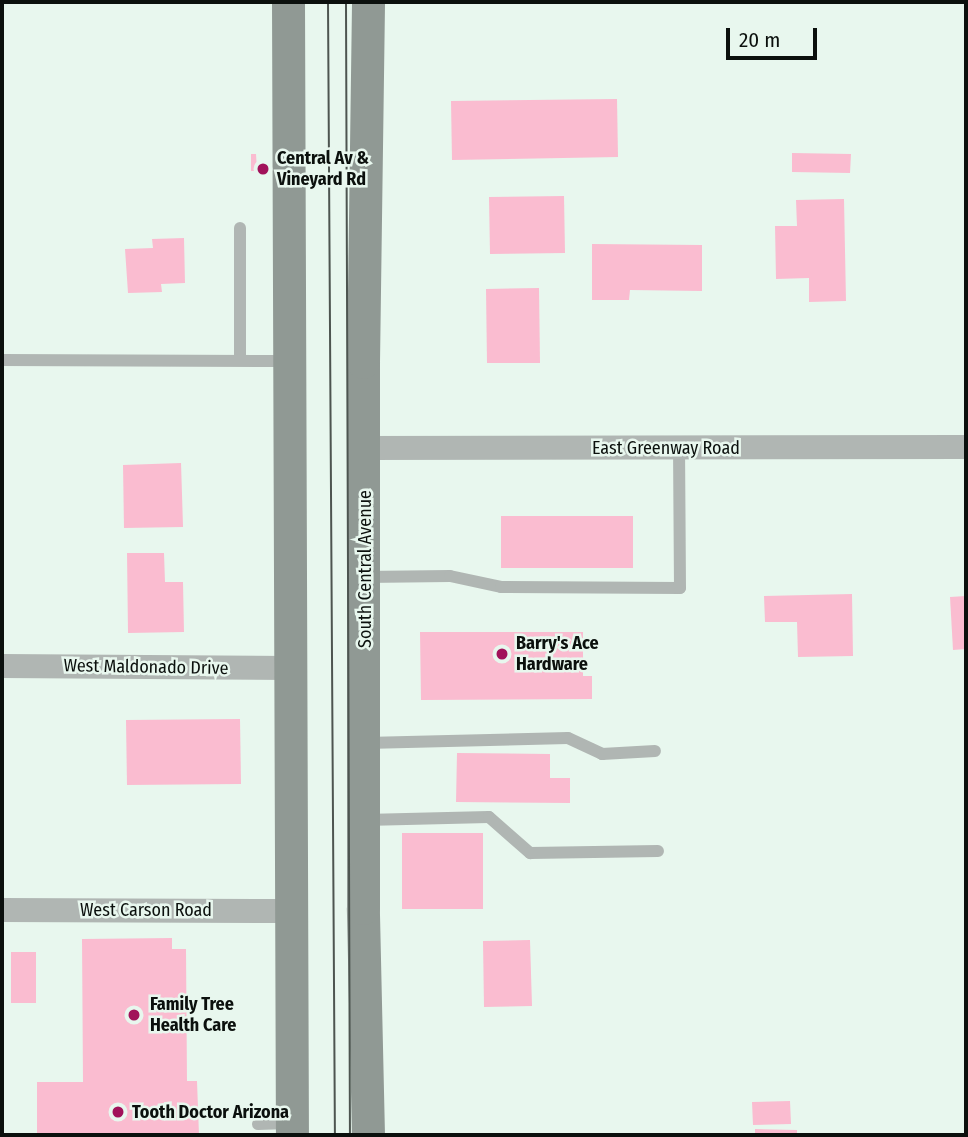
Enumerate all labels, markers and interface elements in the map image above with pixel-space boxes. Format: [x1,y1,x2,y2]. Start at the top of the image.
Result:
scale bar [730,14,821,58]
text: 20 m [739,27,780,53]
place label: Central Av & Vineyard Rd [277,148,369,190]
marker: Central Av & Vineyard Rd [255,161,271,177]
street label: East Greenway Road [592,437,740,459]
street label: South Central Avenue [354,490,376,648]
place label: Barry's Ace Hardware [516,633,599,676]
marker: Barry's Ace Hardware [494,646,510,662]
street label: West Maldonado Drive [63,655,229,679]
street label: West Carson Road [80,899,212,921]
place label: Family Tree Health Care [150,994,236,1036]
marker: Family Tree Health Care [124,1005,144,1025]
place label: Tooth Doctor Arizona [132,1101,289,1123]
marker: Tooth Doctor Arizona [110,1104,126,1120]

